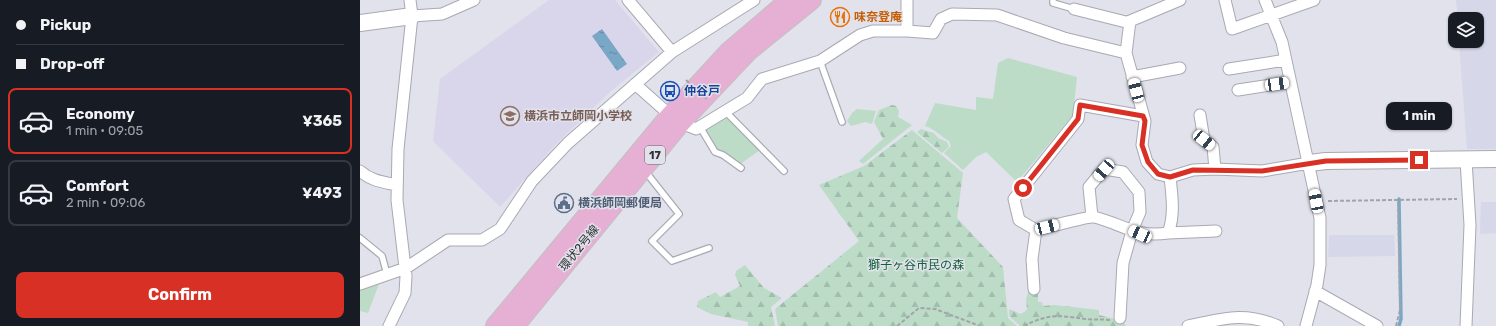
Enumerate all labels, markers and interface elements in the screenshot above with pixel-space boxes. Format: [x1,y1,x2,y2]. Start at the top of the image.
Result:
restaurant icon: 味奈登庵 [829,6,851,28]
place label: 味奈登庵 [854,10,902,24]
map controls [1448,12,1484,48]
button: layers [1448,12,1484,48]
text: Pickup [40,16,91,34]
text: Drop-off [40,55,104,73]
car [1264,76,1290,92]
car [1127,77,1145,103]
bus stop icon: 仲谷戸 [659,80,681,102]
place label: 仲谷戸 [684,84,720,98]
callout: 1 min [1386,102,1452,130]
icon: car [18,103,54,139]
text: Economy [66,105,135,123]
school or university icon: 横浜市立師岡小学校 [499,105,521,127]
text: 1 min [1402,108,1436,123]
place label: 横浜市立師岡小学校 [524,109,632,123]
text: ¥365 [302,112,342,130]
text: 1 min · 09:05 [66,123,143,138]
car [1191,128,1217,152]
road number: 17 [645,146,665,164]
route end [1410,151,1428,169]
car [1092,157,1116,183]
icon: car [18,175,54,211]
text: Comfort [66,177,129,195]
route start [1014,179,1032,197]
text: ¥493 [302,184,342,202]
car [1308,188,1324,214]
public building icon: 横浜師岡郵便局 [553,192,575,214]
text: 2 min · 09:06 [66,195,145,210]
place label: 横浜師岡郵便局 [578,196,662,210]
car [1034,218,1060,236]
street label: 環状2号線 [556,222,602,274]
car [1127,224,1153,244]
park label: 獅子ヶ谷市民の森 [868,258,964,272]
button: Confirm [16,272,344,318]

